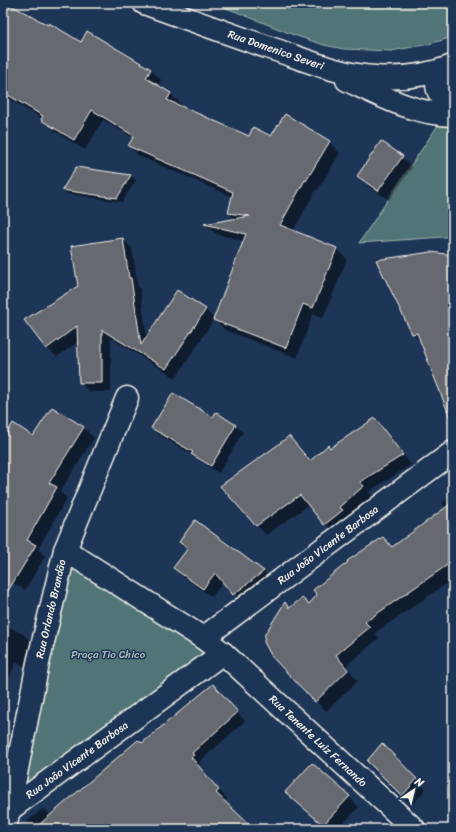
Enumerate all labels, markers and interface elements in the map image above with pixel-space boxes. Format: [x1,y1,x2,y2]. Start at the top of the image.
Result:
street label: Rua Domenico Severi [225,25,328,76]
street label: Rua João Vicente Barbosa [273,500,383,590]
street label: Rua Orlando Brandão [30,557,72,660]
park label: Praça Tio Chico [71,645,146,664]
street label: Rua Tenente Luiz Fernando [264,690,372,792]
street label: Rua João Vicente Barbosa [22,716,133,804]
north arrow [394,770,434,810]
text: N [410,772,428,792]

